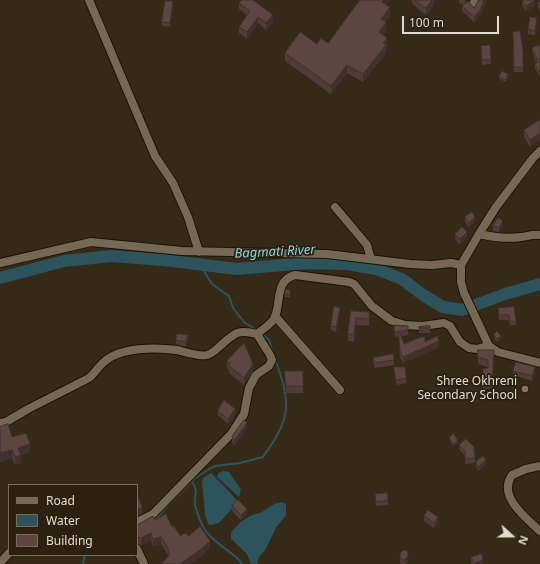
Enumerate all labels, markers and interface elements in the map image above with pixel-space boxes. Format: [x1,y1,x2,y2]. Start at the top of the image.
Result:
scale bar [404,8,501,34]
text: 100 m [409,14,444,31]
water label: Bagmati River [234,242,316,262]
place label: Shree Okhreni Secondary School [418,375,517,403]
marker: Shree Okhreni Secondary School [520,384,530,394]
legend [8,484,138,556]
text: Road [46,492,75,509]
text: Water [46,512,80,529]
north arrow [492,516,532,556]
text: Building [46,532,93,549]
text: N [515,534,532,547]

